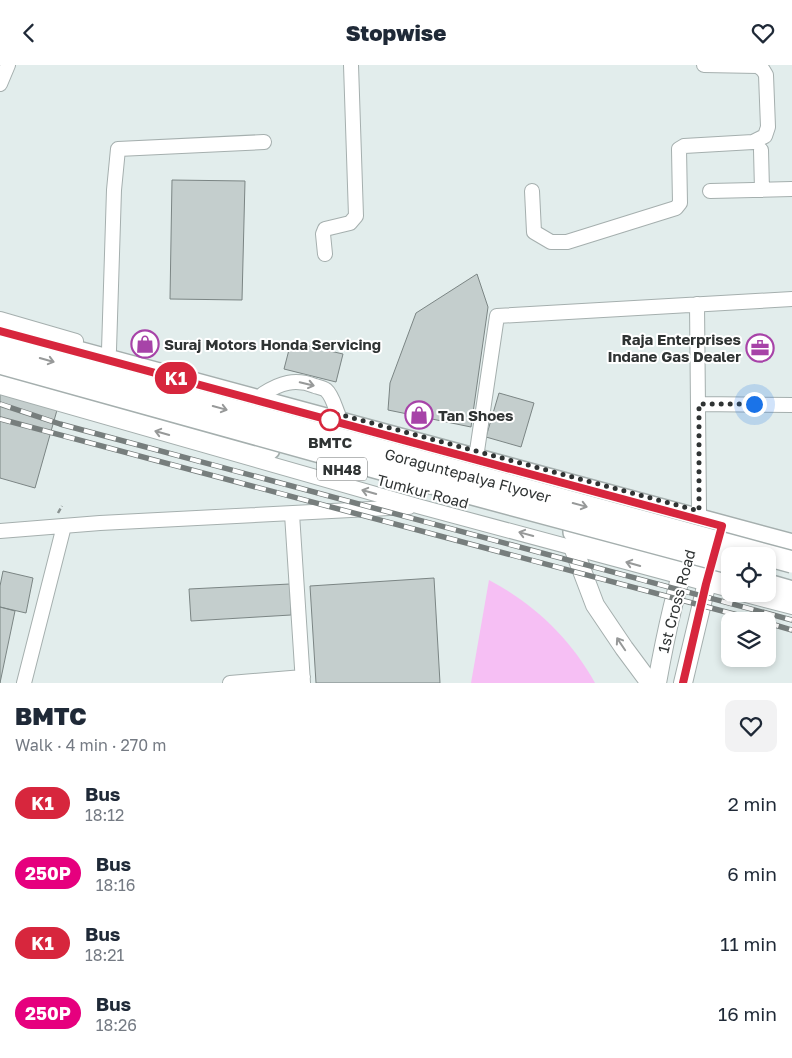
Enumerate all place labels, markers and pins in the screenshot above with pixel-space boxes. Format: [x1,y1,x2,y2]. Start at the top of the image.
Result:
shop icon: Suraj Motors Honda Servicing [130,329,160,359]
place label: Raja Enterprises Indane Gas Dealer [607,330,741,365]
office icon: Raja Enterprises Indane Gas Dealer [745,333,775,363]
place label: Suraj Motors Honda Servicing [164,335,381,353]
shop icon: Tan Shoes [404,400,434,430]
place label: Tan Shoes [438,406,513,424]
marker: BMTC [319,409,341,431]
place label: BMTC [308,433,352,451]

